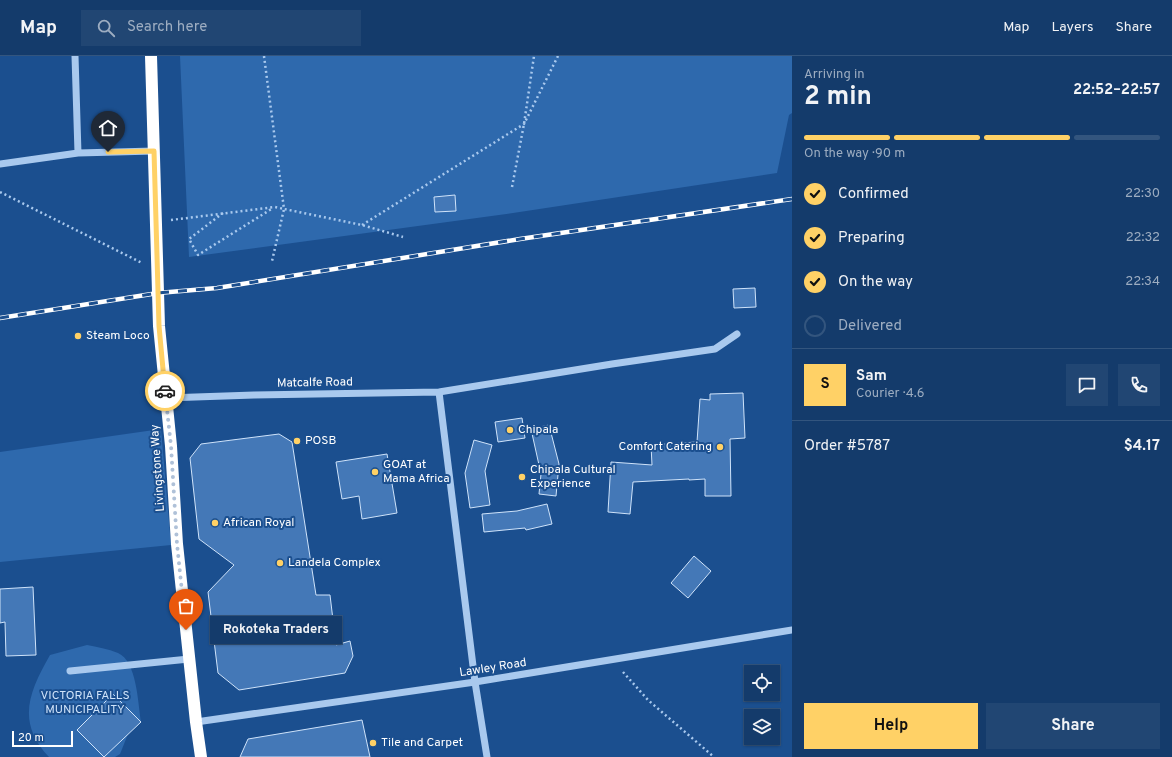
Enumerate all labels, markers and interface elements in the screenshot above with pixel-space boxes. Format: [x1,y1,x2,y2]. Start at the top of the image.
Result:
search box [81,10,361,46]
text: Map [20,16,57,40]
icon: search [95,17,117,39]
text: Search here [127,18,207,37]
text: Map [1003,19,1029,36]
text: Layers [1051,19,1093,36]
text: Share [1115,19,1152,36]
text: Arriving in [804,67,865,83]
text: 2 min [804,81,872,114]
text: 22:52–22:57 [1073,81,1160,100]
pin [91,111,125,152]
icon: home [97,117,119,139]
text: On the way · 90 m [804,146,905,162]
icon: check [804,183,826,205]
text: Confirmed [838,185,909,204]
text: 22:30 [1125,186,1160,202]
icon: check [804,227,826,249]
text: Preparing [838,229,905,248]
text: 22:32 [1126,230,1160,246]
icon: check [804,271,826,293]
text: On the way [838,273,913,292]
text: 22:34 [1125,274,1160,290]
text: Delivered [838,317,902,336]
place label: Steam Loco [86,328,150,344]
marker: Steam Loco [73,331,83,341]
button: chat [1066,364,1108,406]
button: phone [1118,364,1160,406]
text: Sam [856,367,887,386]
courier [145,371,185,411]
street label: Matcalfe Road [277,374,353,392]
text: S [820,375,830,394]
icon: car [154,380,176,402]
text: Courier · 4.6 [856,386,924,402]
place label: Chipala [518,422,558,438]
street label: Livingstone Way [147,424,169,512]
marker: Chipala [505,425,515,435]
place label: POSB [305,433,337,449]
marker: POSB [292,436,302,446]
text: Order #5787 [804,437,890,456]
text: $4.17 [1124,437,1160,456]
place label: Comfort Catering [619,439,712,455]
marker: Comfort Catering [715,442,725,452]
place label: GOAT at Mama Africa [383,457,450,487]
place label: Chipala Cultural Experience [530,462,616,492]
marker: GOAT at Mama Africa [370,467,380,477]
marker: Chipala Cultural Experience [517,472,527,482]
place label: African Royal [223,515,295,531]
marker: African Royal [210,518,220,528]
place label: Landela Complex [288,555,381,571]
marker: Landela Complex [275,558,285,568]
pin [169,589,203,630]
icon: bag [175,595,197,617]
callout: Rokoteka Traders [210,616,342,644]
text: Rokoteka Traders [223,622,329,638]
street label: Lawley Road [458,655,528,681]
map controls [744,665,780,745]
button: locate [744,665,780,701]
park label: VICTORIA FALLS MUNICIPALITY [40,688,130,718]
button: Help [804,703,978,749]
button: Share [986,703,1160,749]
button: layers [744,709,780,745]
scale bar [12,729,73,748]
text: 20 m [18,731,44,745]
place label: Tile and Carpet [381,735,463,751]
marker: Tile and Carpet [368,738,378,748]

